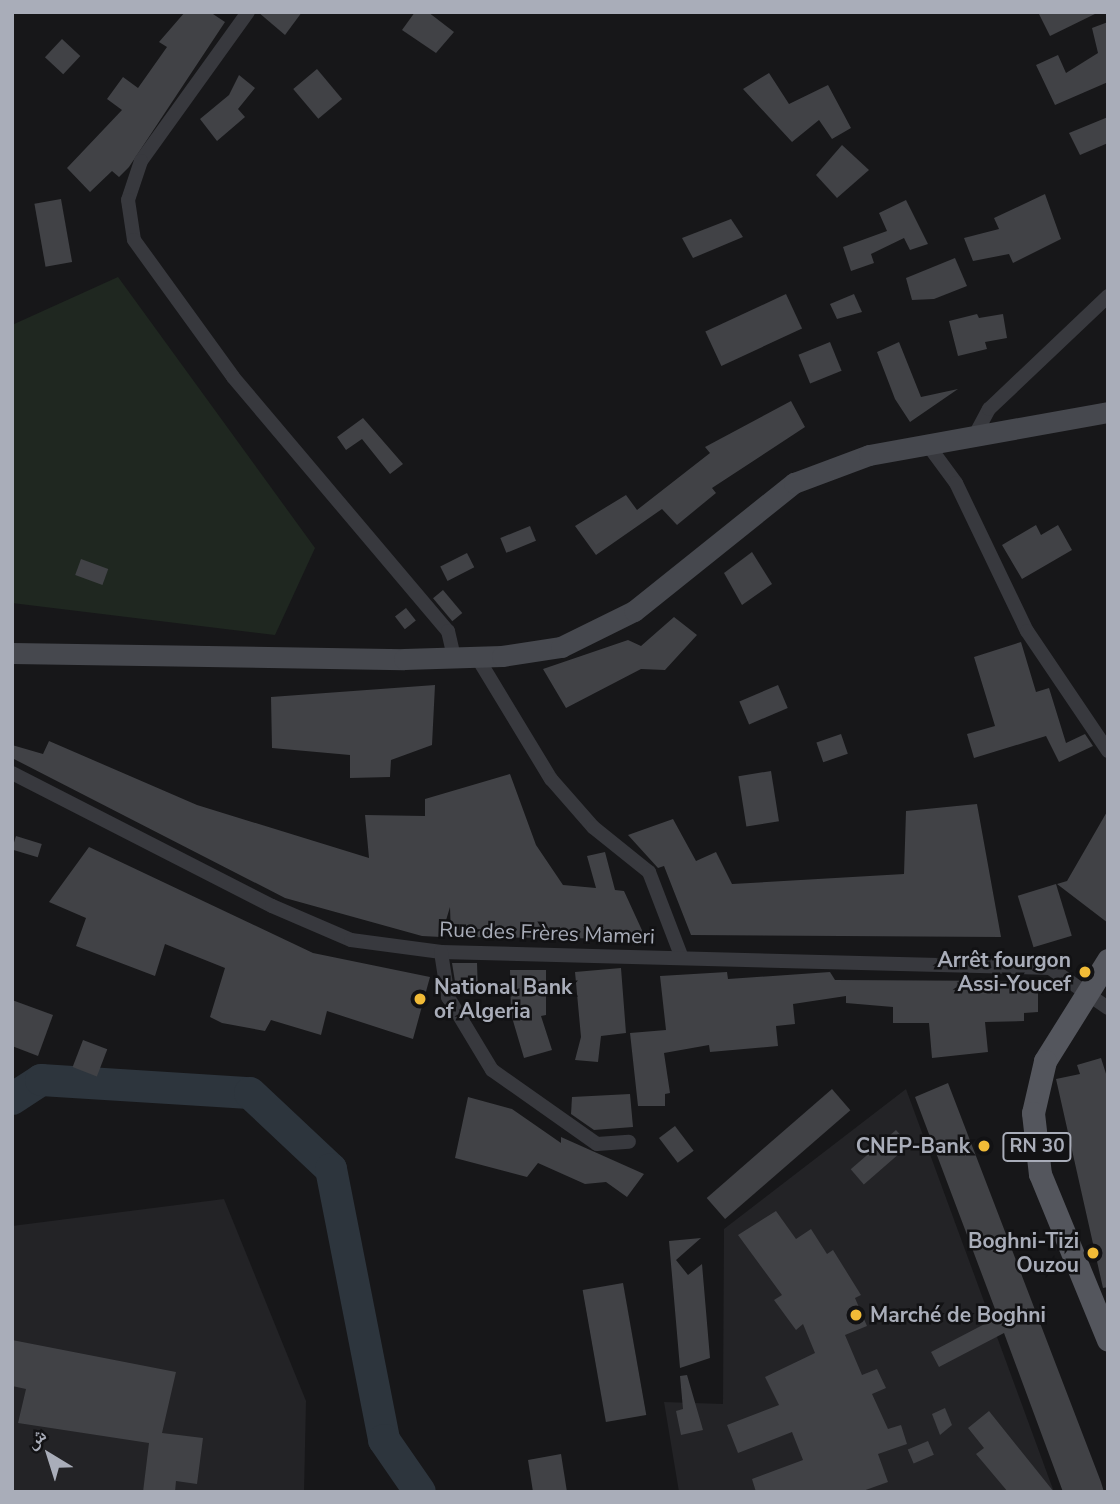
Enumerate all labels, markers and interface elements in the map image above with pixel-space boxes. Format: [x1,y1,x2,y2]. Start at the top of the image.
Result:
street label: Rue des Frères Mameri [439,917,655,949]
place label: Arrêt fourgon Assi-Youcef [937,947,1071,997]
marker: Arrêt fourgon Assi-Youcef [1077,964,1093,980]
place label: National Bank of Algeria [434,974,572,1024]
marker: National Bank of Algeria [412,991,428,1007]
road number: RN 30 [1002,1132,1072,1162]
place label: CNEP-Bank [856,1133,970,1159]
marker: CNEP-Bank [976,1138,992,1154]
place label: Boghni-Tizi Ouzou [968,1228,1079,1278]
marker: Boghni-Tizi Ouzou [1085,1245,1101,1261]
place label: Marché de Boghni [870,1302,1046,1328]
marker: Marché de Boghni [848,1307,864,1323]
north arrow [14,1420,84,1490]
text: ش [20,1422,52,1455]

